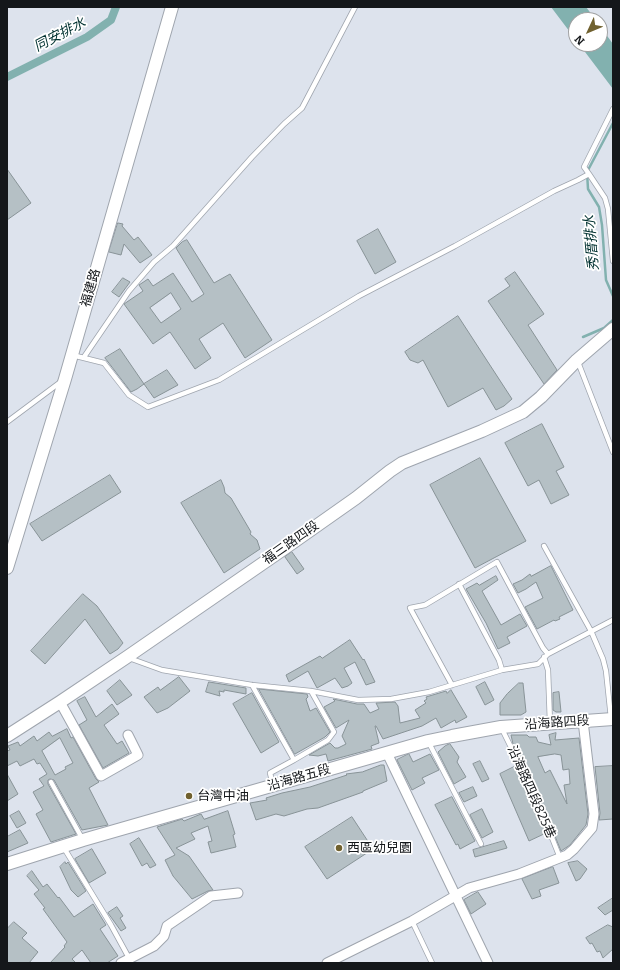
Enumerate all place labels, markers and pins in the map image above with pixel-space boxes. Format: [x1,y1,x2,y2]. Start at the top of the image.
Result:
place label: 台灣中油 [197,788,249,804]
marker: 台灣中油 [184,791,194,801]
place label: 西區幼兒園 [347,840,412,856]
marker: 西區幼兒園 [334,843,344,853]

